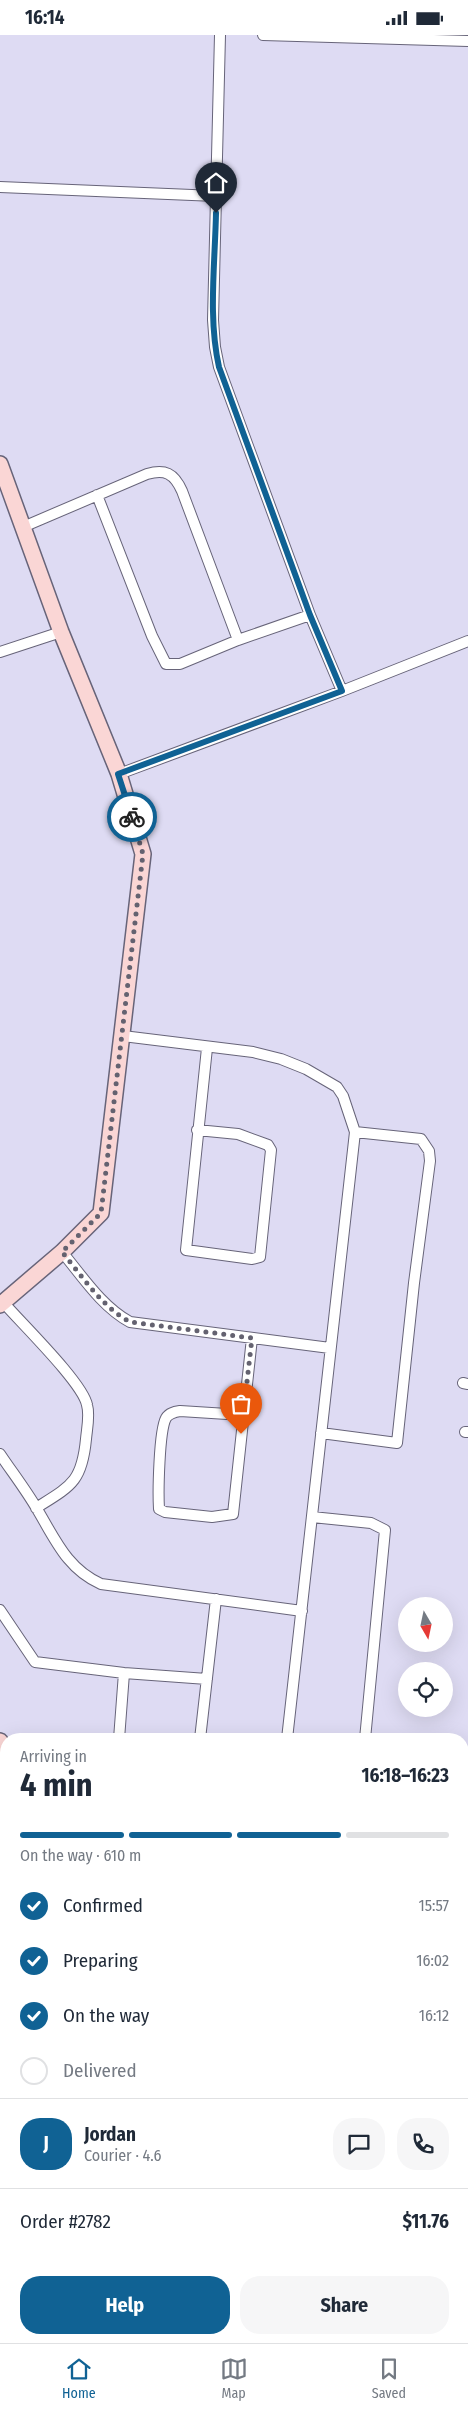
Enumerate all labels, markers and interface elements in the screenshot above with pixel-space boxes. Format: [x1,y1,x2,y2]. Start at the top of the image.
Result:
text: 16:14 [25,6,64,29]
pin [195,162,237,213]
icon: home [202,169,230,197]
courier [107,792,157,842]
icon: bike [118,803,146,831]
pin [220,1383,262,1434]
icon: bag [227,1390,255,1418]
north arrow [398,1597,452,1653]
map controls [398,1597,453,1717]
button: locate [398,1662,453,1717]
text: Arriving in [20,1747,87,1766]
text: 16:18–16:23 [361,1764,449,1787]
text: 4 min [20,1766,93,1804]
text: On the way · 610 m [20,1846,141,1865]
icon: check [20,1892,48,1920]
text: Confirmed [63,1894,143,1917]
text: 15:57 [418,1896,449,1915]
icon: check [20,1947,48,1975]
text: Preparing [63,1949,138,1972]
text: 16:02 [416,1951,449,1970]
icon: check [20,2002,48,2030]
text: On the way [63,2004,149,2027]
text: 16:12 [419,2006,449,2025]
text: Delivered [63,2059,137,2082]
button: chat [333,2118,385,2170]
button: phone [397,2118,449,2170]
text: Jordan [84,2123,136,2146]
text: J [43,2132,49,2155]
text: Courier · 4.6 [84,2146,162,2165]
text: Order #2782 [20,2210,111,2233]
text: $11.76 [402,2210,449,2233]
button: Help [20,2276,230,2334]
button: Share [240,2276,449,2334]
tab: Home [62,2355,96,2402]
tab: Map [220,2355,248,2402]
tab: Saved [372,2355,406,2402]

